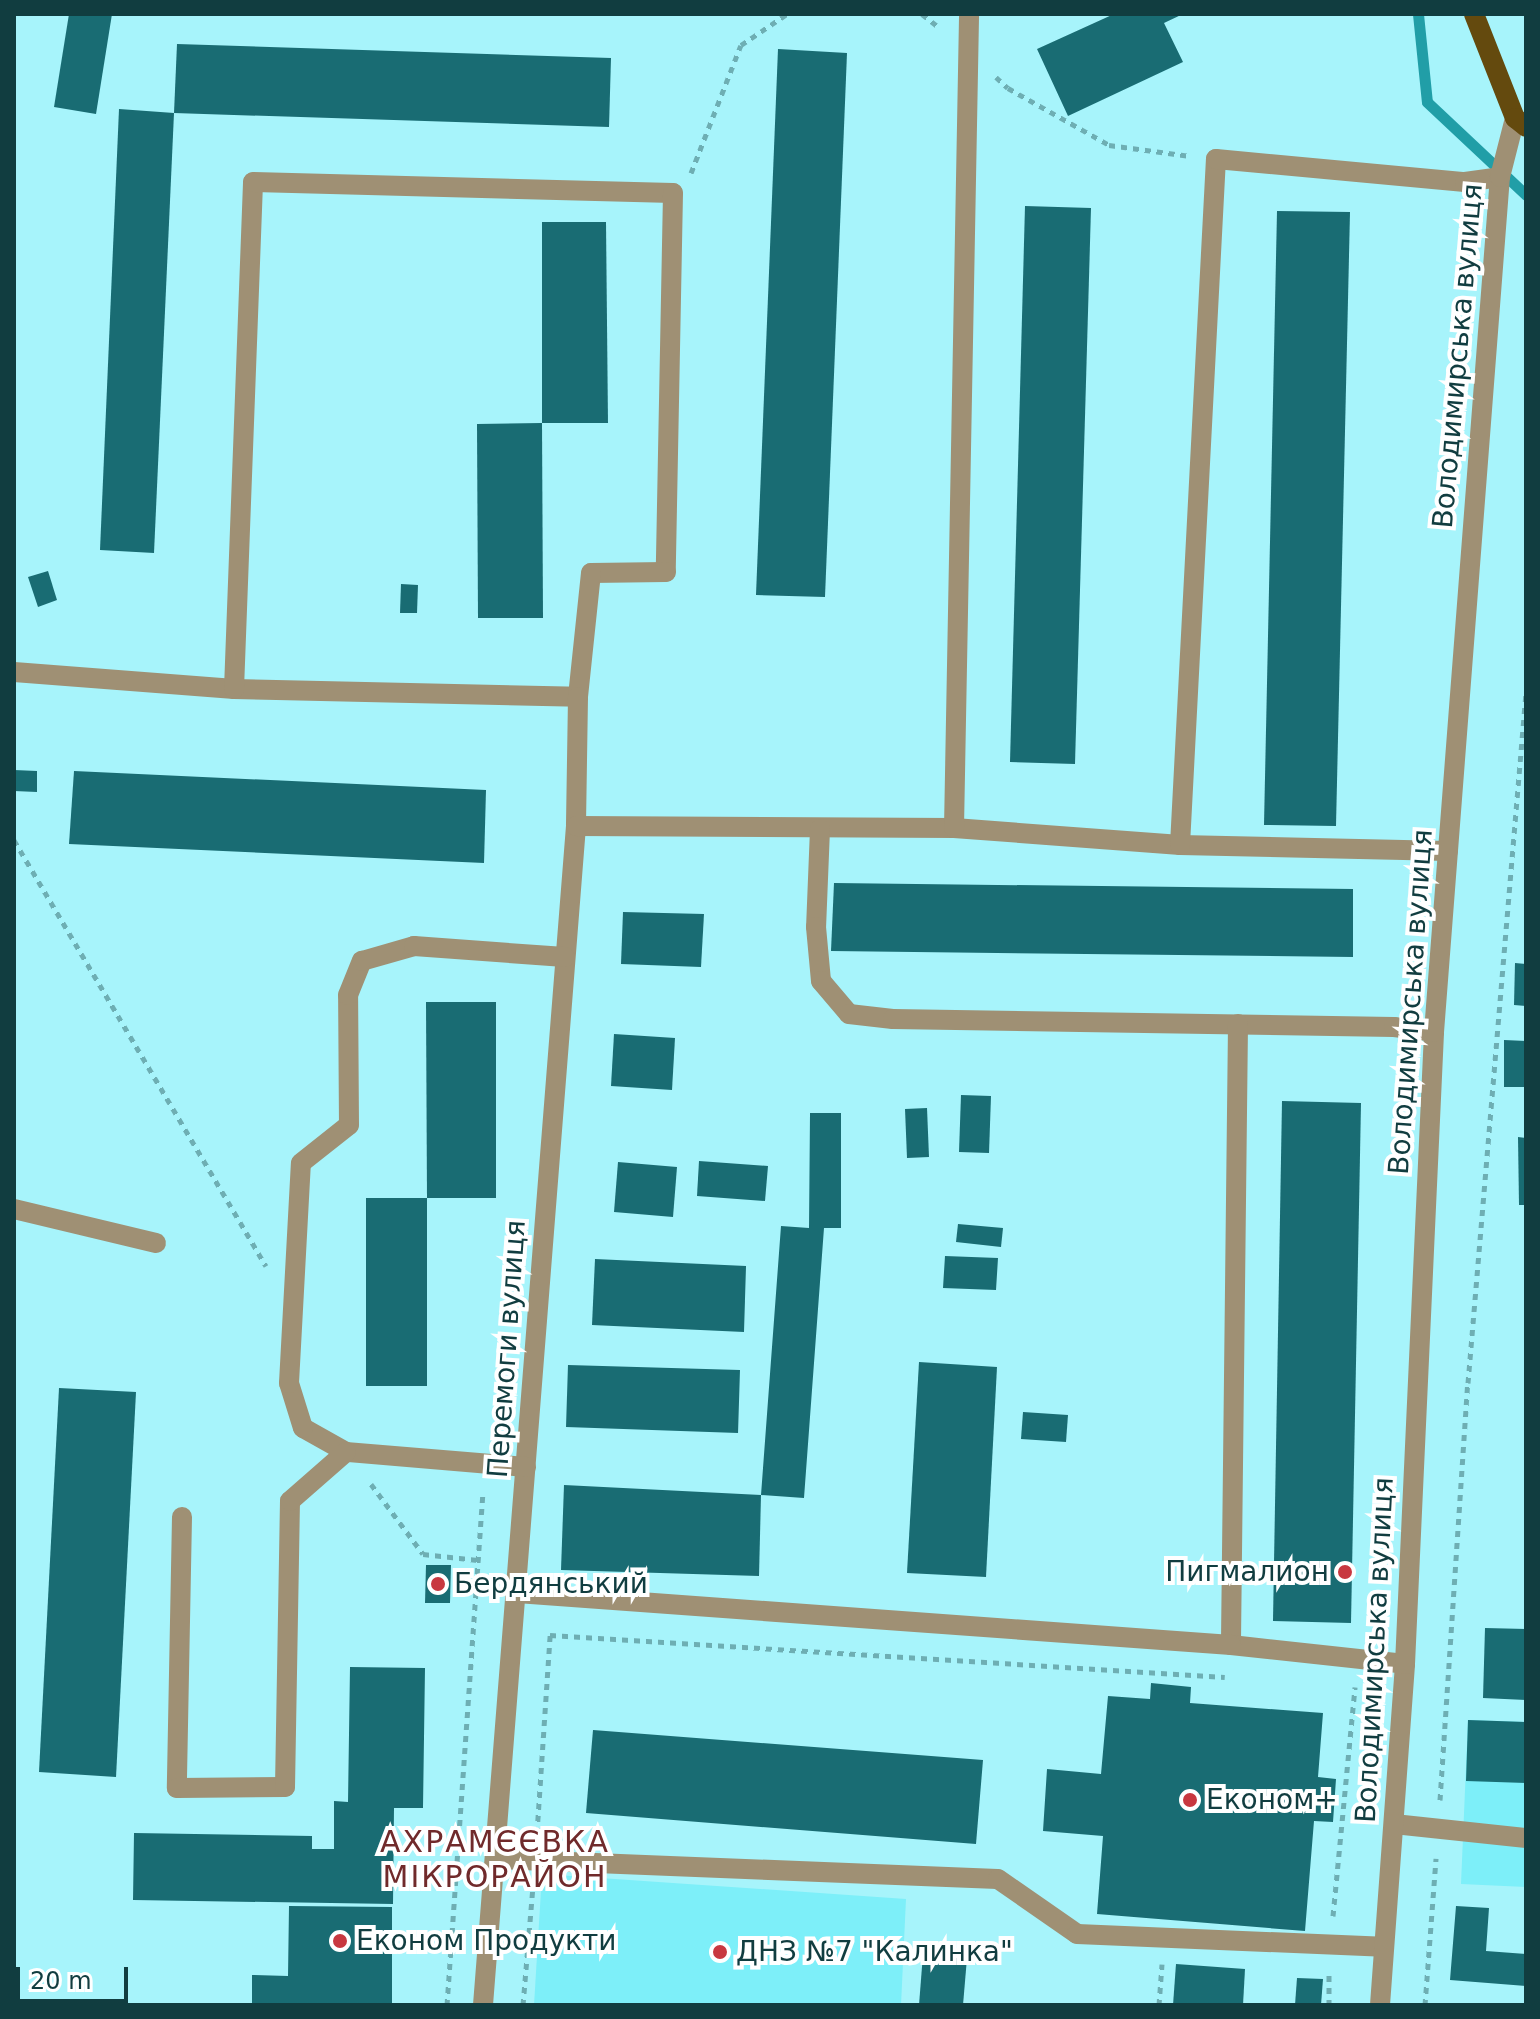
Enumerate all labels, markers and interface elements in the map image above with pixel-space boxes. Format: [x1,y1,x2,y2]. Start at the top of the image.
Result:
street label: Володимирська вулиця [1426,182,1490,530]
street label: Володимирська вулиця [1382,828,1440,1176]
street label: Перемоги вулиця [481,1219,533,1479]
street label: Володимирська вулиця [1349,1476,1401,1824]
place label: Пигмалион [1165,1555,1329,1589]
marker: Пигмалион [1336,1563,1354,1581]
place label: Бердянський [454,1567,648,1601]
marker: Бердянський [429,1575,447,1593]
place label: Економ+ [1206,1783,1338,1817]
marker: Економ+ [1181,1791,1199,1809]
district label: АХРАМЄЄВКА МІКРОРАЙОН [380,1824,610,1894]
place label: Економ Продукти [356,1924,617,1958]
marker: Економ Продукти [331,1932,349,1950]
place label: ДНЗ №7 "Калинка" [736,1935,1013,1969]
marker: ДНЗ №7 "Калинка" [711,1943,729,1961]
scale bar [20,1951,132,2001]
text: 20 m [30,1967,92,1995]

